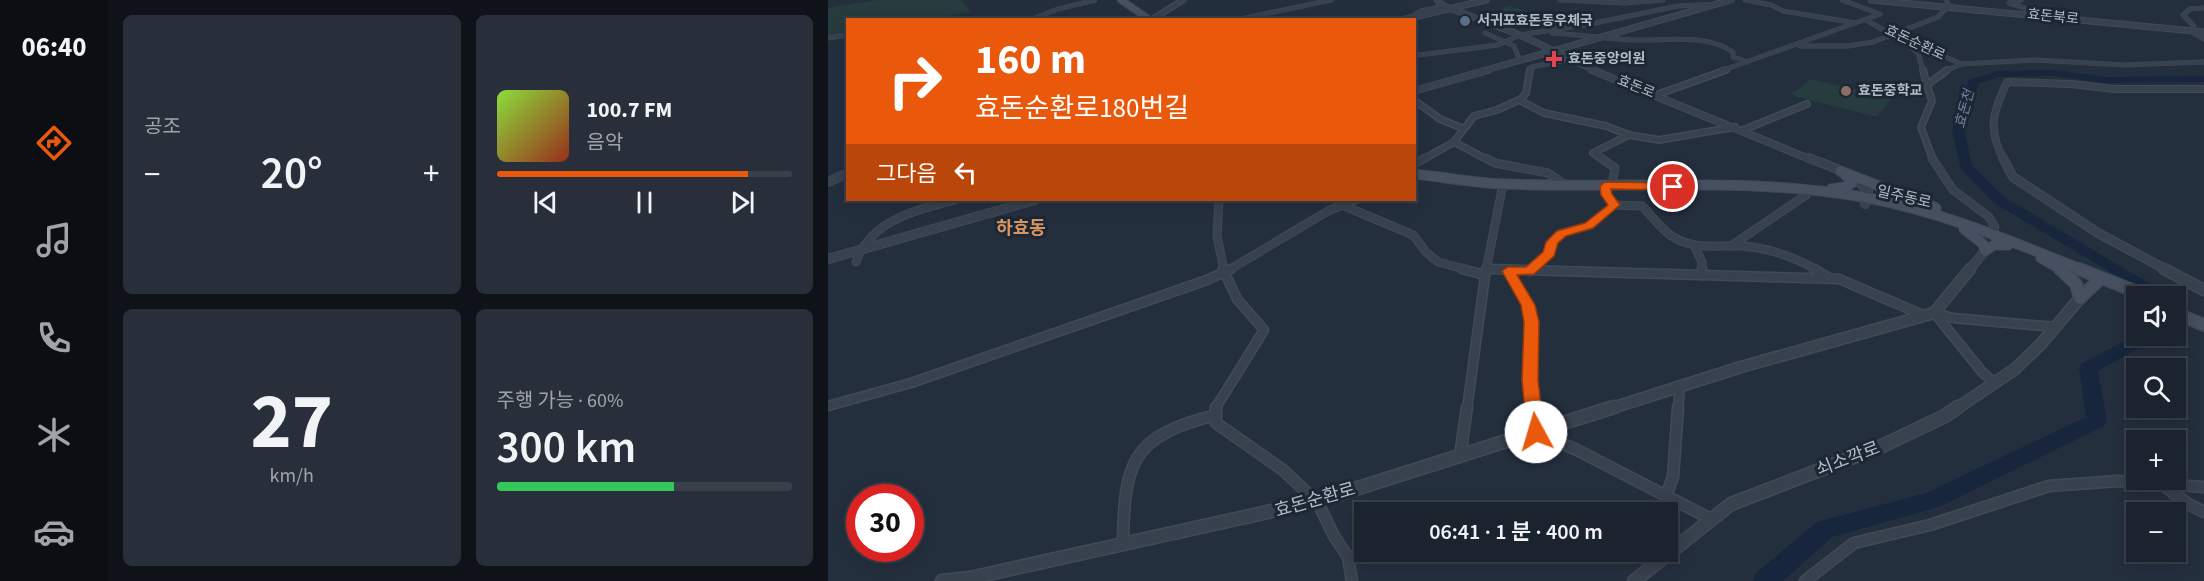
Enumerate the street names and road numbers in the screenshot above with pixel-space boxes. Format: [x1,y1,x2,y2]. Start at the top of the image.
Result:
street label: 효돈북로 [2026,4,2080,30]
street label: 효돈순환로 [1882,20,1949,66]
street label: 효돈로 [1614,70,1658,104]
street label: 일주동로 [1875,181,1933,213]
street label: 쇠소깍로 [1813,435,1883,483]
street label: 효돈순환로 [1272,477,1358,523]

